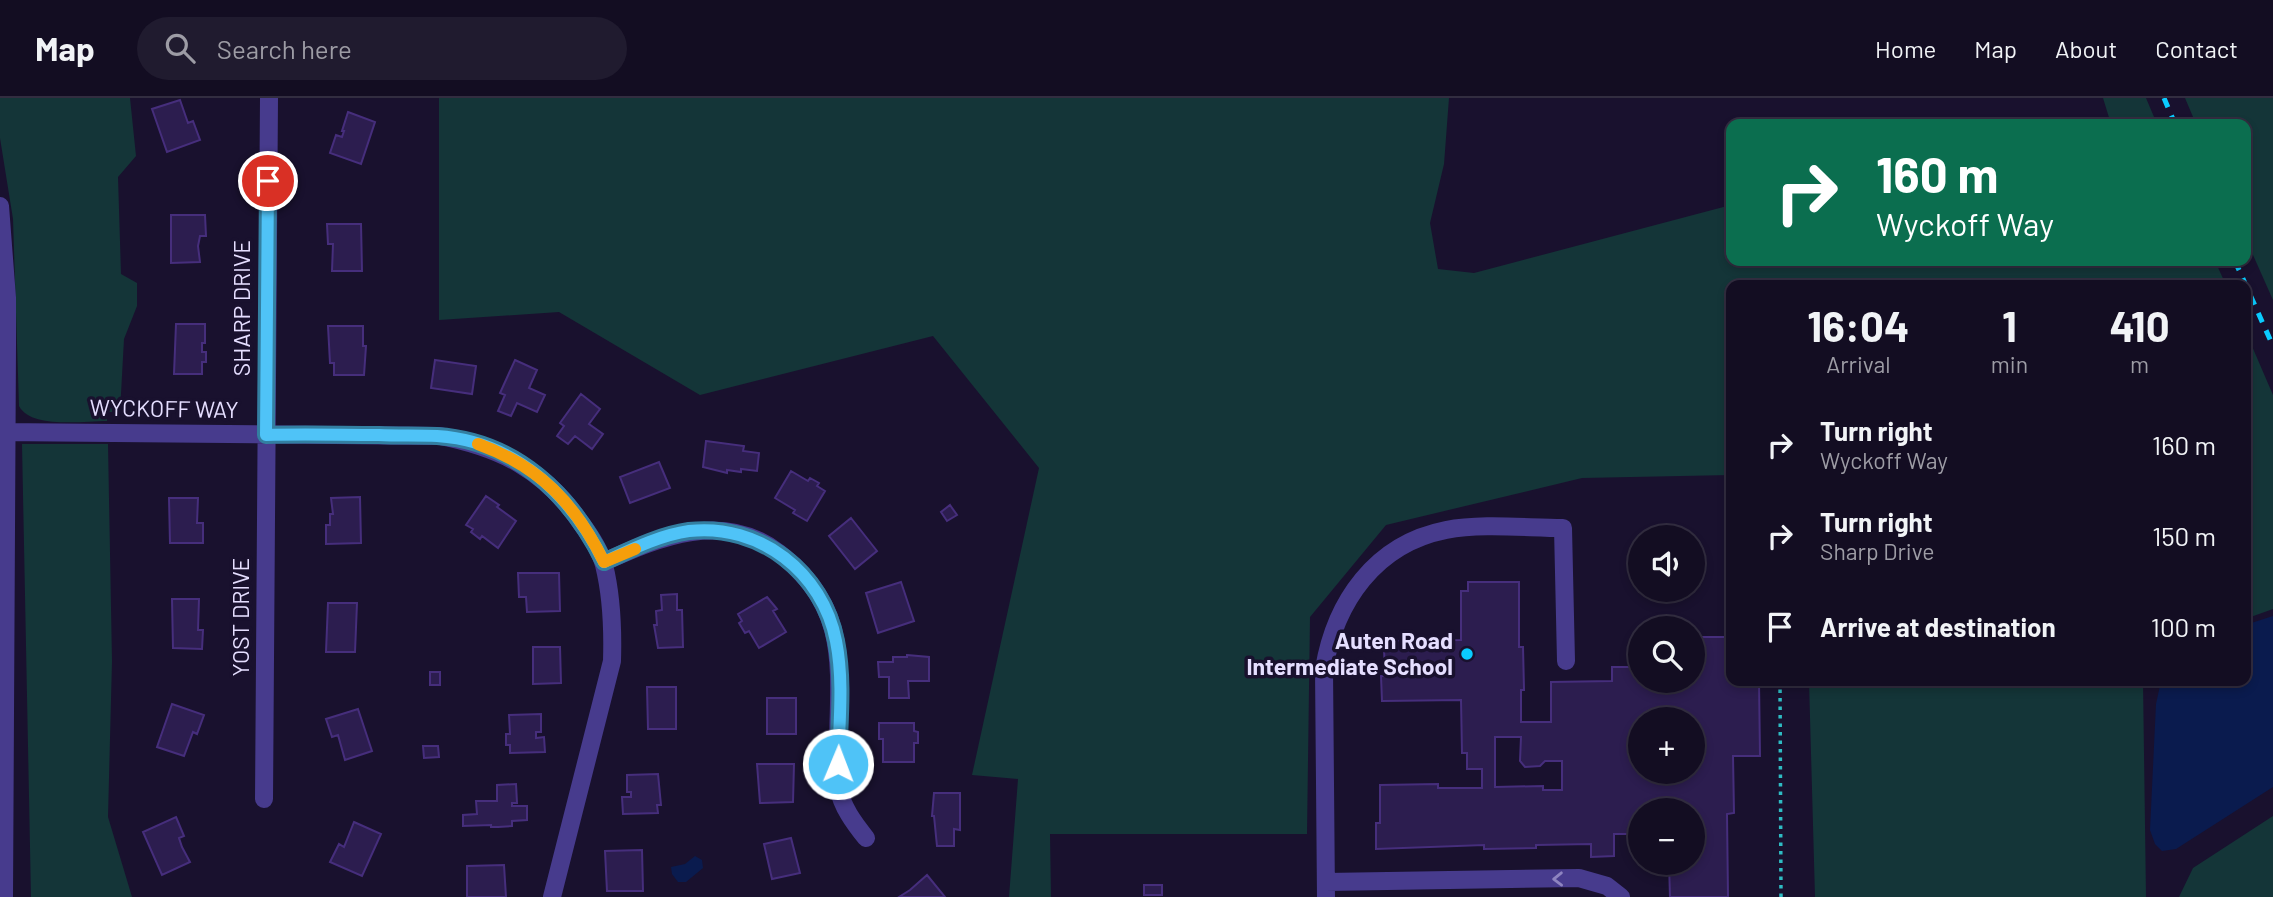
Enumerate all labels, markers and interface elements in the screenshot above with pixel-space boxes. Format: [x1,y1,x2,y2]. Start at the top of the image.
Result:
search box [137,17,627,80]
text: Map [35,28,95,68]
icon: search [161,29,199,67]
text: Search here [217,33,352,64]
text: Home [1875,34,1936,63]
text: Map [1974,34,2017,63]
text: About [2055,34,2117,63]
text: Contact [2155,34,2238,63]
text: 160 m [1876,144,1998,203]
icon: right [1761,147,1852,238]
pin [238,151,298,211]
icon: arrive [249,162,287,200]
text: Wyckoff Way [1876,204,2054,242]
street label: SHARP DRIVE [227,240,255,376]
text: 16:04 [1807,300,1909,350]
text: 1 [2002,300,2017,350]
text: 410 [2109,300,2170,350]
text: Arrival [1826,350,1891,378]
text: min [1991,350,2028,378]
text: m [2130,350,2149,378]
street label: WYCKOFF WAY [89,393,239,423]
text: Turn right [1820,415,1933,446]
icon: right [1761,426,1799,464]
text: 160 m [2152,429,2216,460]
text: Wyckoff Way [1820,446,1948,474]
text: Turn right [1820,506,1933,537]
icon: right [1761,517,1799,555]
text: 150 m [2152,520,2216,551]
map controls [1628,525,1705,875]
button: sound [1628,525,1705,602]
text: Sharp Drive [1820,537,1935,565]
street label: YOST DRIVE [226,558,254,676]
icon: arrive [1761,608,1799,646]
text: Arrive at destination [1820,611,2056,642]
text: 100 m [2151,611,2216,642]
button: search [1628,616,1705,693]
place label: Auten Road Intermediate School [1246,626,1453,680]
marker: Auten Road Intermediate School [1459,646,1475,662]
button: + [1628,707,1705,784]
position arrow [801,727,875,801]
button: − [1628,798,1705,875]
one-way arrow [1552,871,1563,886]

